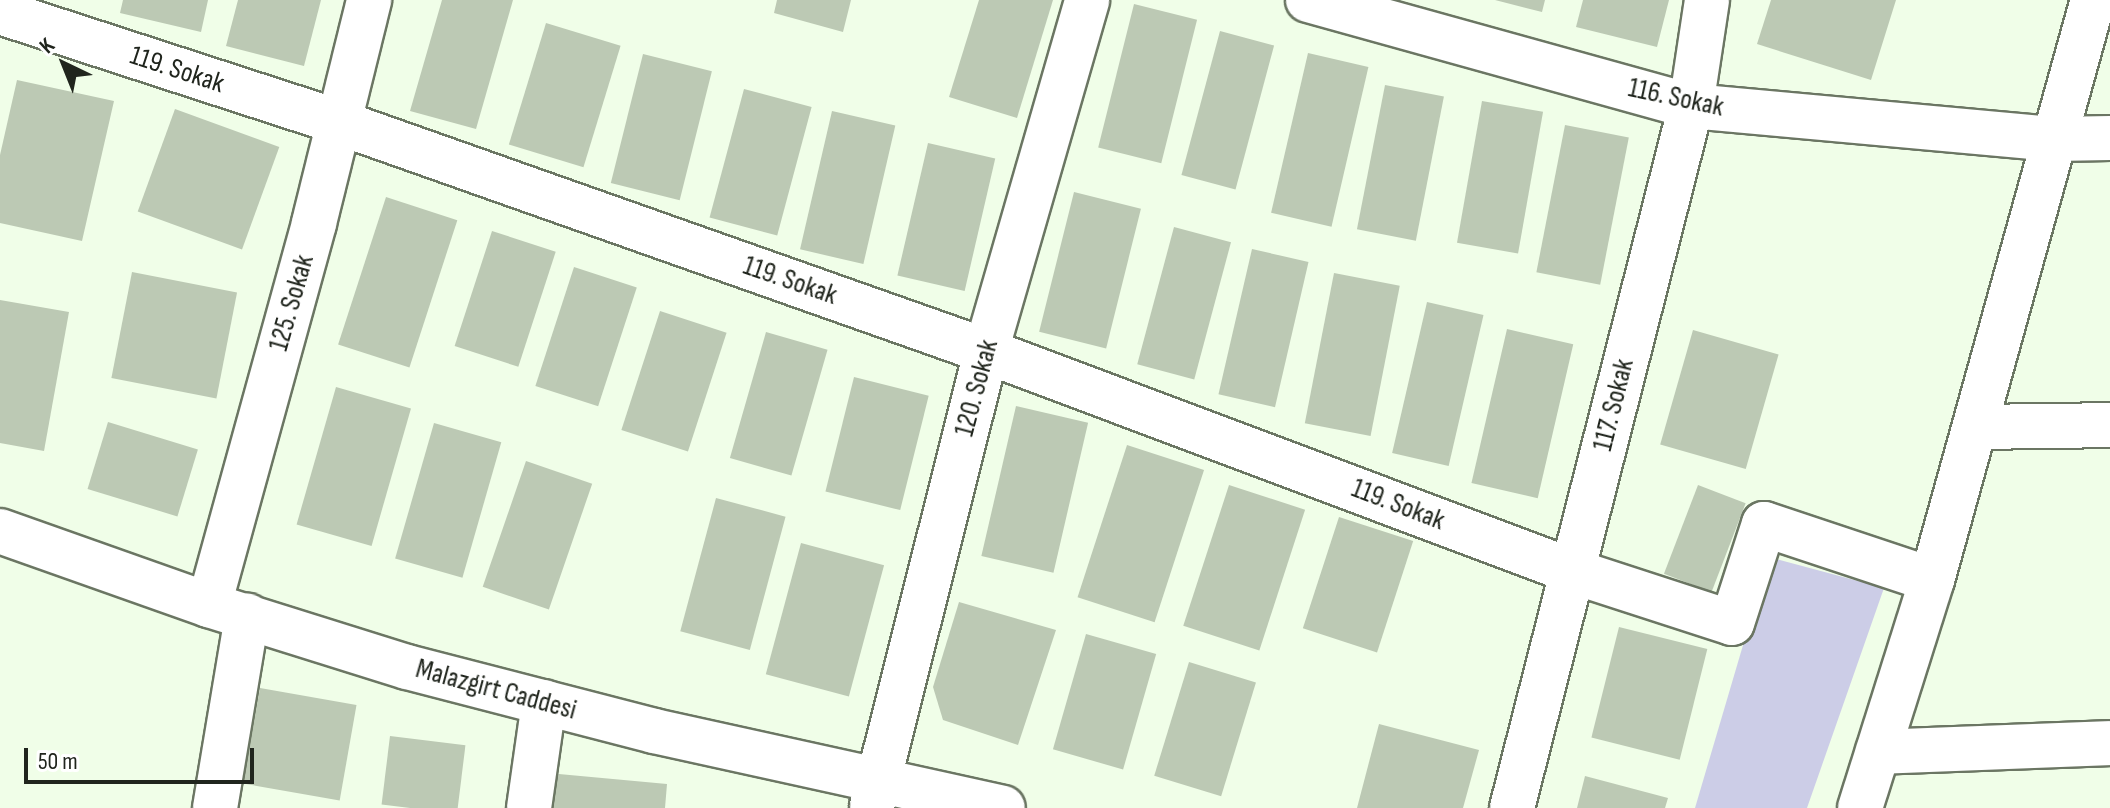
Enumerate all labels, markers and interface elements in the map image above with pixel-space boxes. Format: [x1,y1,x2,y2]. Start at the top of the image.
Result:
north arrow [24,24,104,104]
text: K [34,33,60,60]
street label: 119. Sokak [126,39,228,101]
street label: 116. Sokak [1625,72,1727,124]
street label: 119. Sokak [739,249,841,313]
street label: 125. Sokak [262,251,322,355]
street label: 120. Sokak [948,336,1006,440]
street label: 117. Sokak [1586,355,1642,455]
street label: 119. Sokak [1347,472,1449,538]
street label: Malazgirt Caddesi [412,652,580,728]
scale bar [28,732,258,782]
text: 50 m [38,747,78,776]

